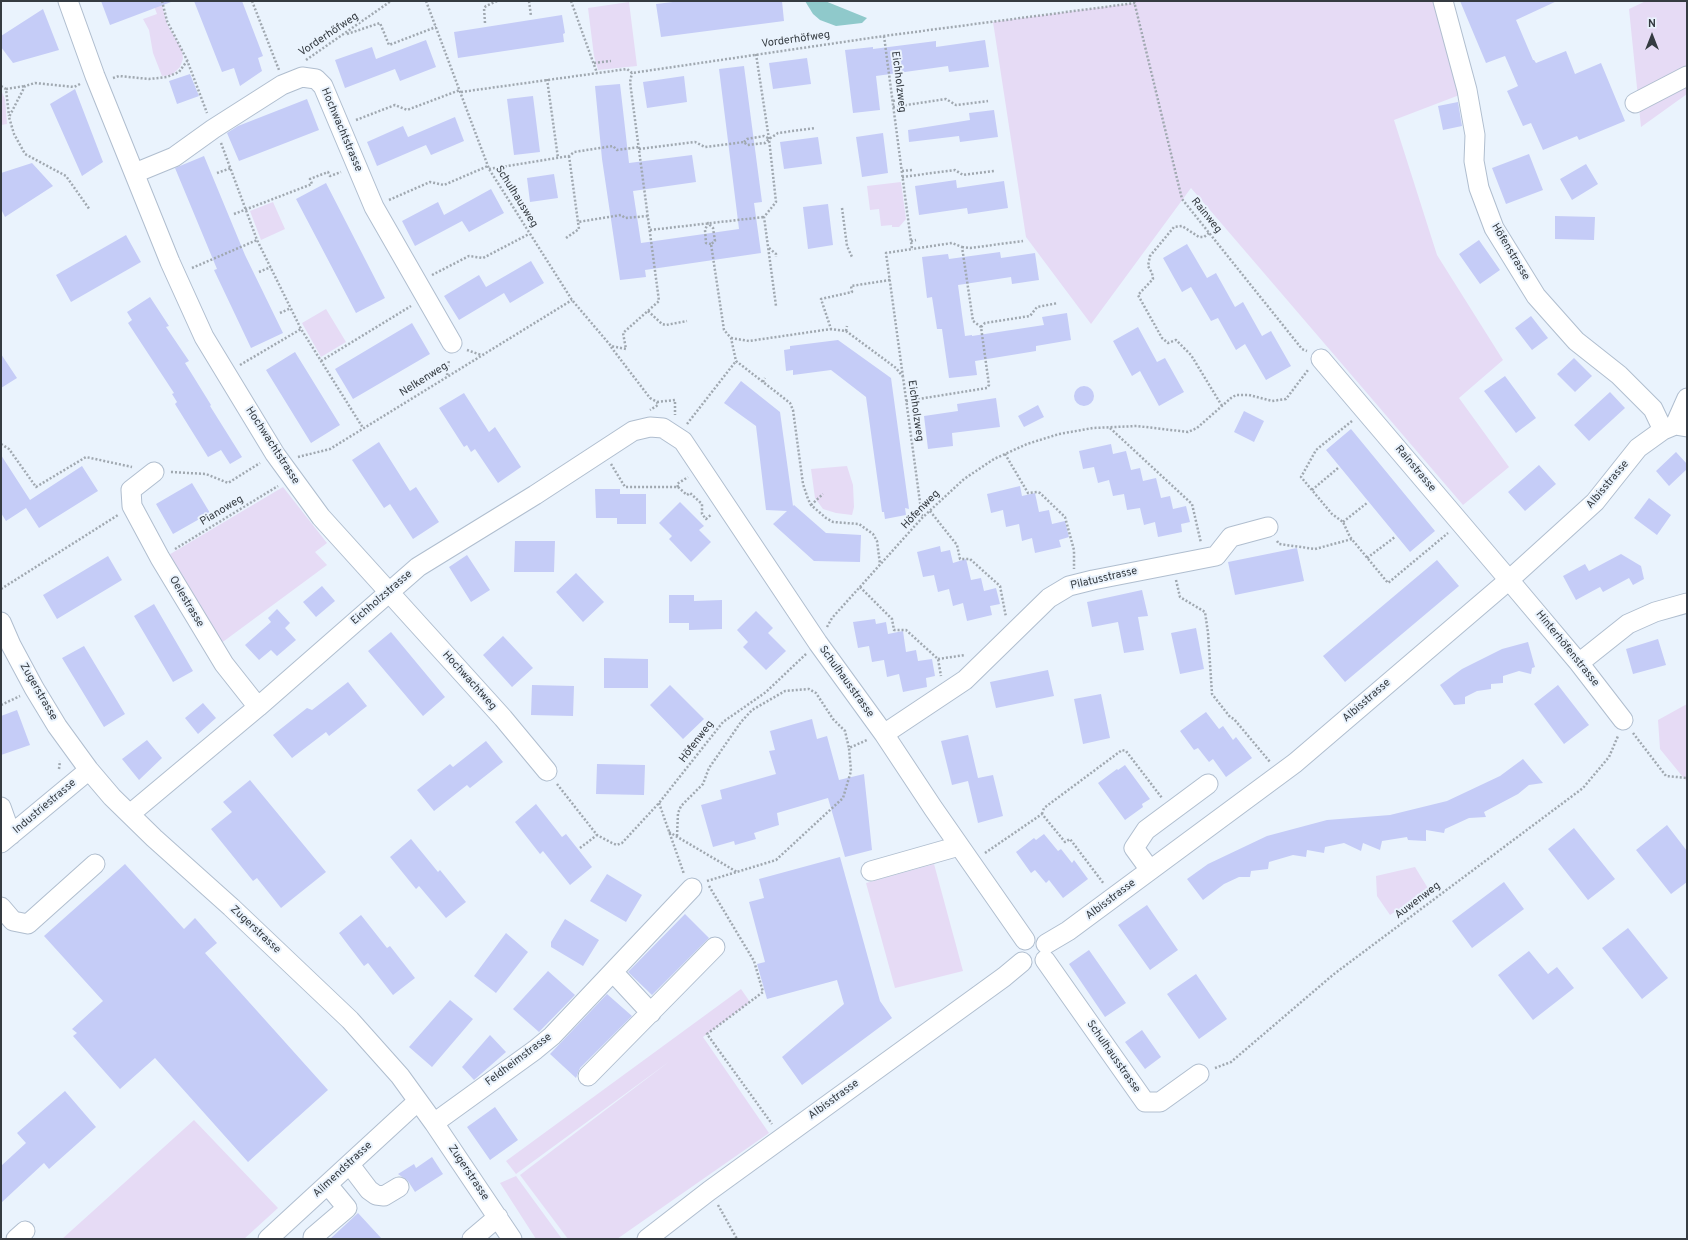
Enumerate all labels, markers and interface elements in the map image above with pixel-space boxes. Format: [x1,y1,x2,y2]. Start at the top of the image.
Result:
street label: Vorderhöfweg [297,10,361,60]
north arrow [1632,16,1672,56]
text: N [1648,17,1656,31]
street label: Vorderhöfweg [761,29,831,51]
street label: Eichholzweg [888,50,908,114]
street label: Hochwachtstrasse [317,86,365,174]
street label: Schulhausweg [492,164,540,230]
street label: Rainweg [1188,196,1224,236]
street label: Höfenstrasse [1488,221,1532,283]
street label: Nelkenweg [397,360,451,400]
street label: Eichholzweg [904,379,926,443]
street label: Hochwachtstrasse [242,405,302,487]
street label: Rainstrasse [1392,443,1438,495]
street label: Albisstrasse [1584,458,1632,512]
street label: Höfenweg [899,488,943,532]
street label: Pianoweg [198,493,246,529]
street label: Pilatusstrasse [1069,565,1139,593]
street label: Eichholzstrasse [349,568,415,628]
street label: Oelestrasse [166,574,206,630]
street label: Hinterhöfenstrasse [1532,608,1602,690]
street label: Schulhausstrasse [816,644,876,720]
street label: Hochwachtweg [439,649,499,713]
street label: Zugerstrasse [16,661,60,723]
street label: Albisstrasse [1340,677,1394,725]
street label: Höfenweg [677,718,717,766]
street label: Industriestrasse [11,777,79,837]
street label: Albisstrasse [1083,877,1139,923]
street label: Auwenweg [1393,880,1443,922]
street label: Zugerstrasse [227,903,283,957]
street label: Schulhausstrasse [1083,1018,1143,1096]
street label: Feldheimstrasse [483,1031,555,1089]
street label: Albisstrasse [806,1077,862,1123]
street label: Allmendstrasse [311,1139,375,1201]
street label: Zugerstrasse [445,1143,491,1203]

